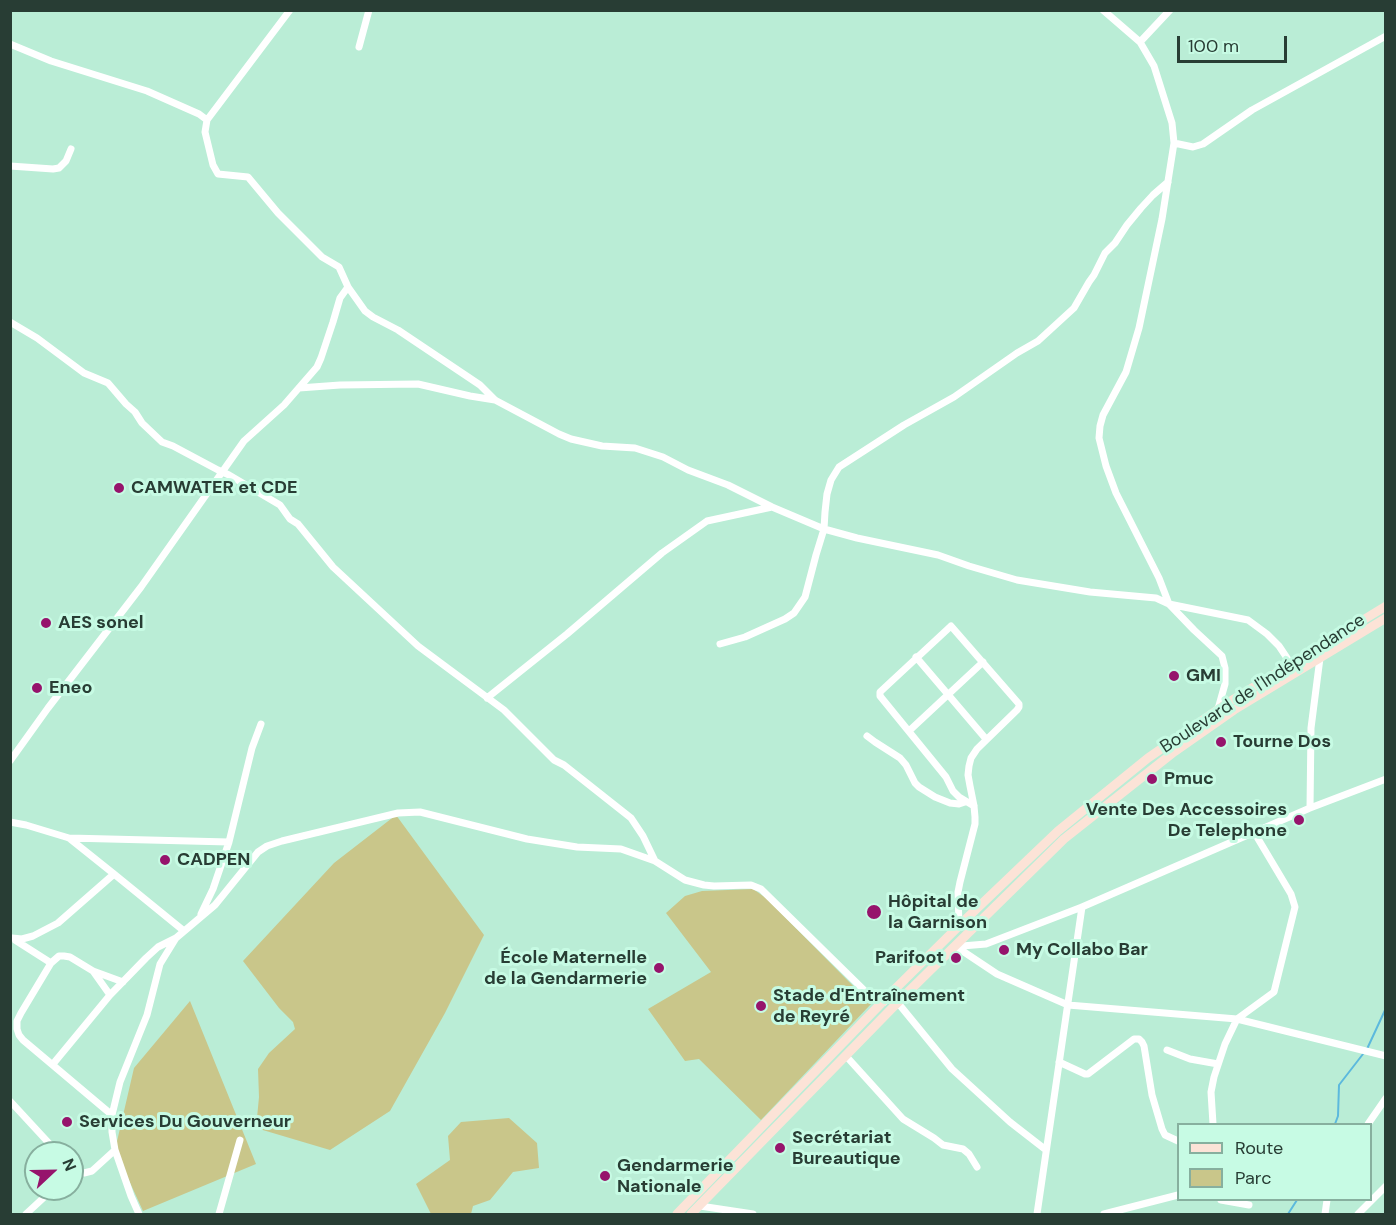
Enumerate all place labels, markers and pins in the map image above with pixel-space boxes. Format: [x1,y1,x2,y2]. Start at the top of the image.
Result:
place label: CAMWATER et CDE [131,477,297,499]
marker: CAMWATER et CDE [112,481,126,495]
place label: AES sonel [58,612,144,634]
marker: AES sonel [39,616,53,630]
place label: GMI [1186,665,1221,687]
marker: GMI [1167,669,1181,683]
place label: Eneo [49,677,92,699]
marker: Eneo [30,681,44,695]
place label: Tourne Dos [1233,731,1331,753]
marker: Tourne Dos [1214,735,1228,749]
place label: Pmuc [1164,768,1214,790]
marker: Pmuc [1145,772,1159,786]
place label: Vente Des Accessoires De Telephone [1086,799,1287,842]
marker: Vente Des Accessoires De Telephone [1292,813,1306,827]
place label: CADPEN [177,849,250,871]
marker: CADPEN [158,853,172,867]
place label: Hôpital de la Garnison [888,891,987,934]
marker: Hôpital de la Garnison [865,903,883,921]
place label: My Collabo Bar [1016,939,1148,961]
marker: My Collabo Bar [997,943,1011,957]
place label: École Maternelle de la Gendarmerie [484,947,647,990]
place label: Parifoot [875,947,944,969]
marker: Parifoot [949,951,963,965]
marker: École Maternelle de la Gendarmerie [652,961,666,975]
place label: Stade d'Entraînement de Reyré [773,985,965,1028]
marker: Stade d'Entraînement de Reyré [754,999,768,1013]
place label: Services Du Gouverneur [79,1111,291,1133]
marker: Services Du Gouverneur [60,1115,74,1129]
place label: Secrétariat Bureautique [792,1127,901,1170]
marker: Secrétariat Bureautique [773,1141,787,1155]
place label: Gendarmerie Nationale [617,1155,734,1198]
marker: Gendarmerie Nationale [598,1169,612,1183]

